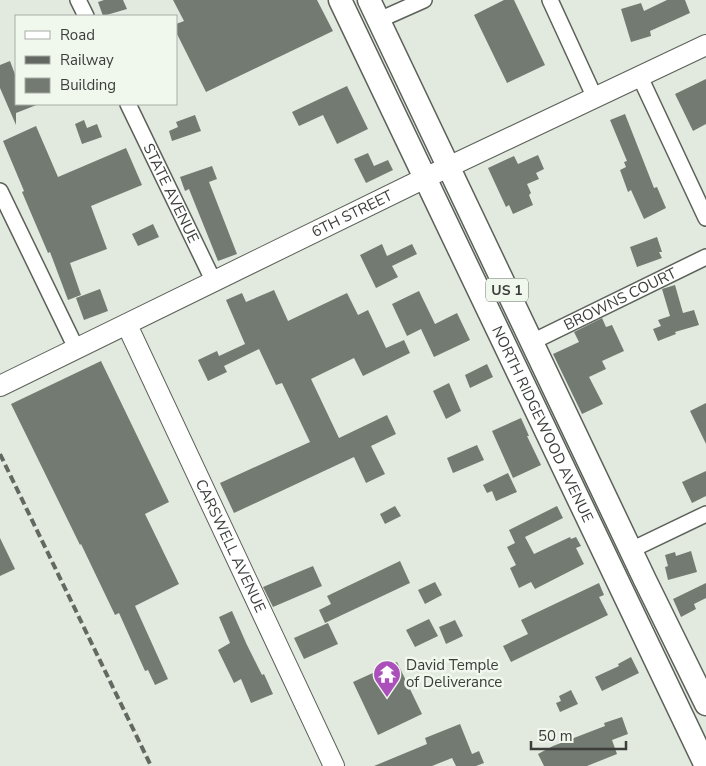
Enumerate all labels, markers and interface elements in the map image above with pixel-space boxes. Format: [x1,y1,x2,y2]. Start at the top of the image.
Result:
legend [15,15,178,105]
text: Road [60,25,95,45]
text: Railway [60,50,114,70]
text: Building [60,75,116,95]
street label: STATE AVENUE [138,140,204,246]
street label: 6TH STREET [308,185,396,242]
street label: BROWNS COURT [560,263,680,335]
road number: US 1 [486,278,528,302]
street label: NORTH RIDGEWOOD AVENUE [487,323,598,526]
street label: CARSWELL AVENUE [191,476,271,616]
place label: David Temple of Deliverance [406,655,502,692]
temple icon: David Temple of Deliverance [372,659,402,698]
scale bar [531,718,626,750]
text: 50 m [538,726,573,746]

